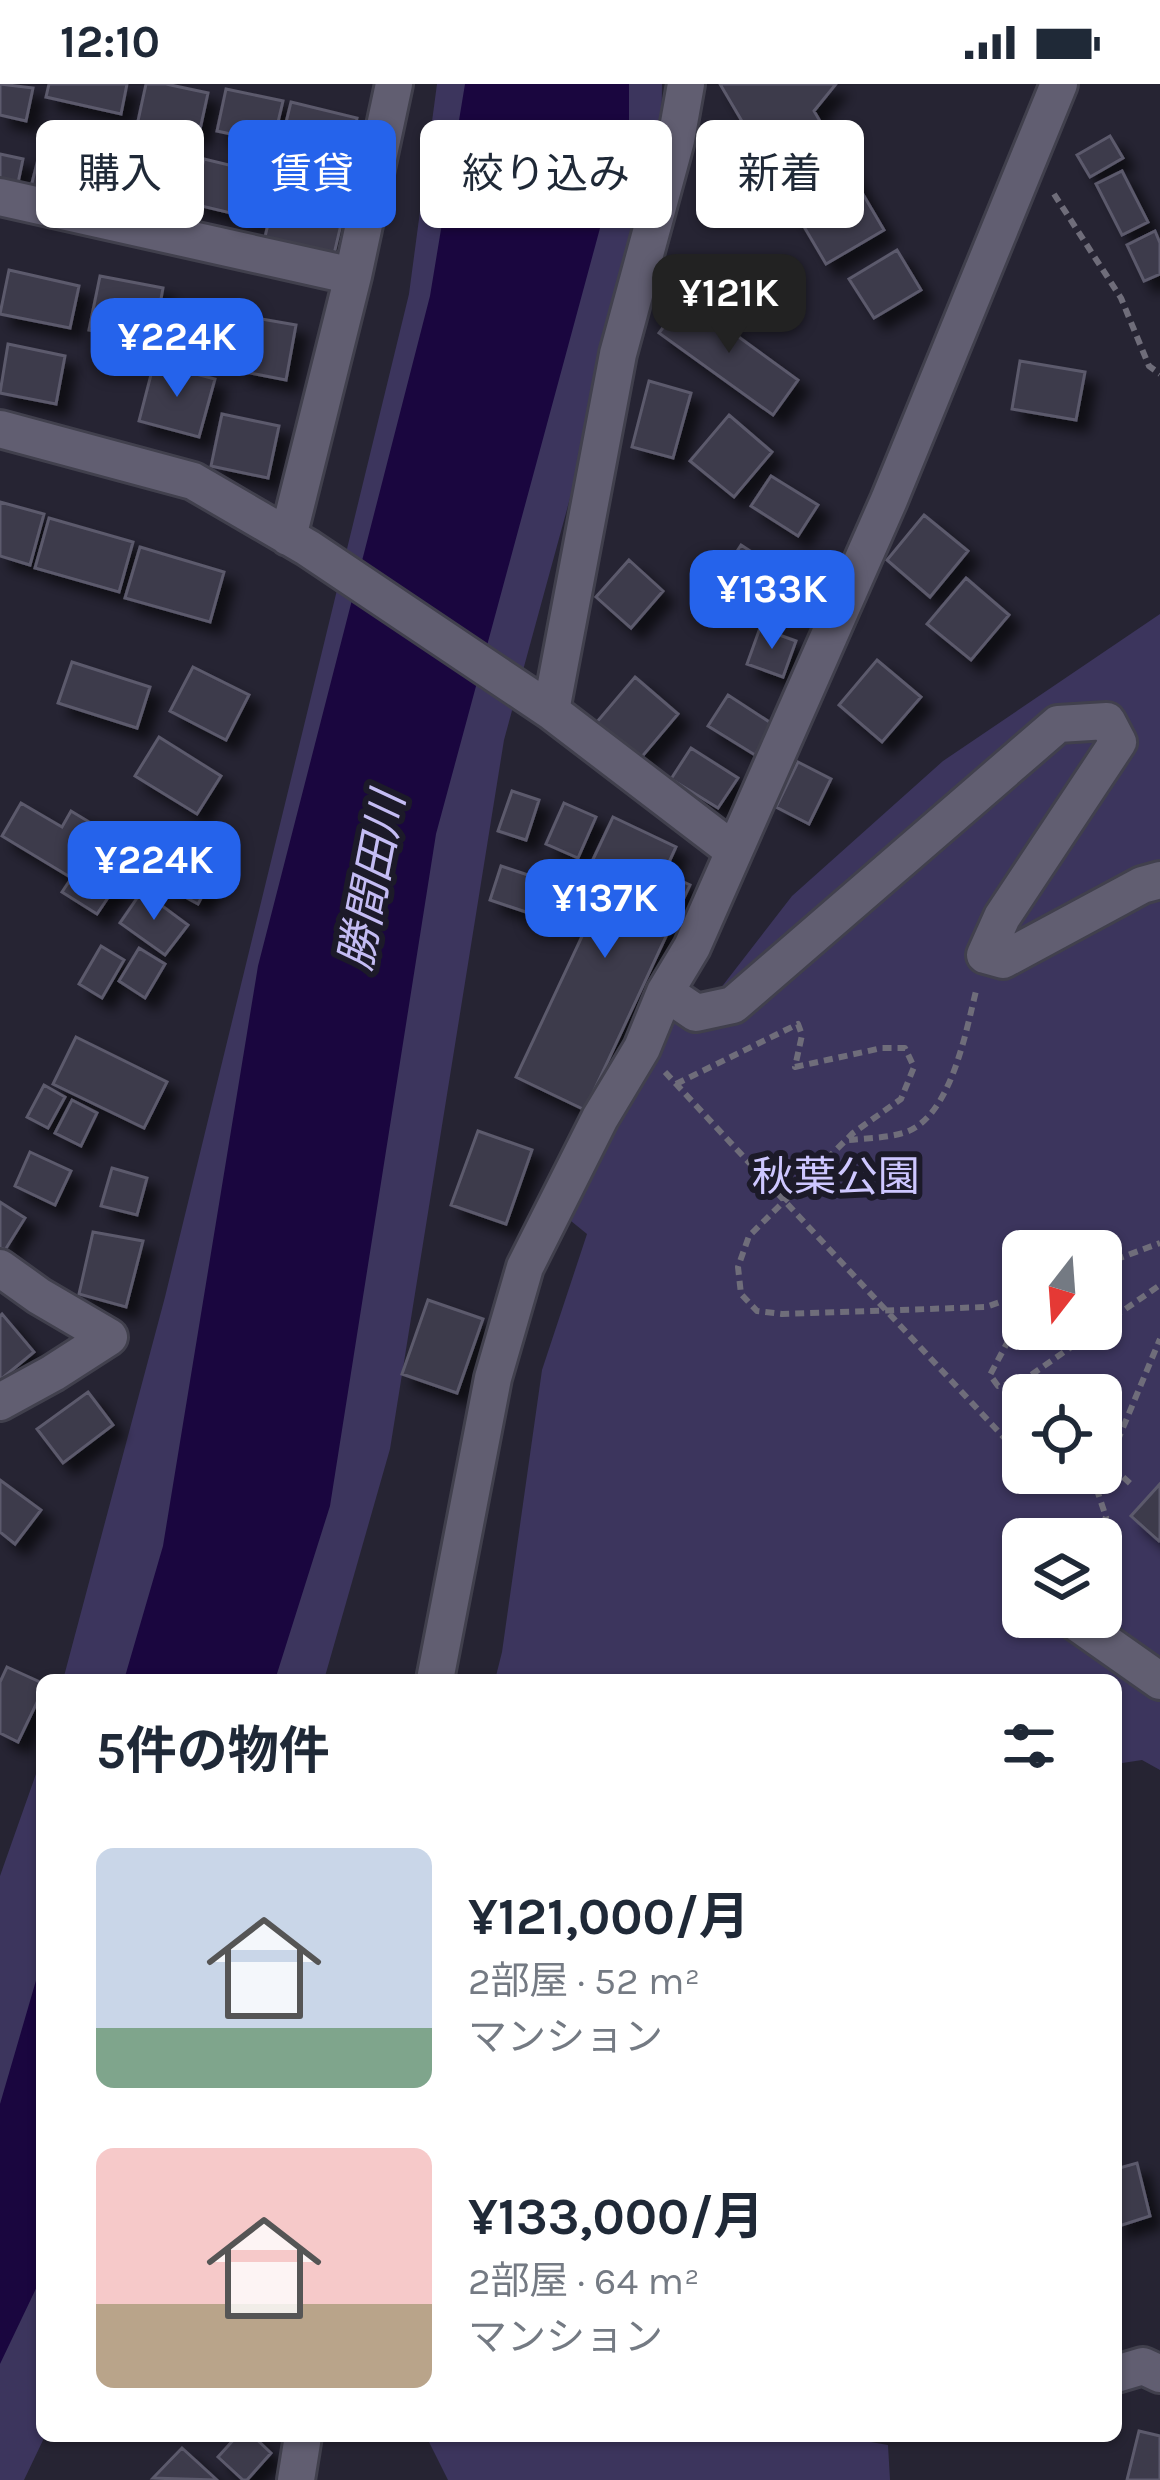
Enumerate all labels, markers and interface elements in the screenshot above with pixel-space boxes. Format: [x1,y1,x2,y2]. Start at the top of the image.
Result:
text: 12:10 [60,16,160,68]
chip: 購入 [36,120,204,228]
chip: 賃貸 [228,120,396,228]
chip: 絞り込み [420,120,672,228]
chip: 新着 [696,120,864,228]
pin: ¥121K [645,254,813,356]
text: ¥121K [679,270,779,316]
pin: ¥224K [93,298,261,400]
text: ¥224K [118,314,236,360]
pin: ¥133K [688,550,856,652]
text: ¥133K [717,566,827,612]
water label: 勝間田川 [329,784,415,974]
pin: ¥224K [70,821,238,923]
text: ¥224K [95,837,213,883]
pin: ¥137K [521,859,689,961]
text: ¥137K [552,875,658,921]
park label: 秋葉公園 [752,1152,920,1202]
north arrow [1002,1230,1122,1350]
map controls [1002,1230,1122,1638]
button: locate [1002,1374,1122,1494]
button: layers [1002,1518,1122,1638]
icon: filters [996,1713,1062,1779]
text: 5件の物件 [96,1721,330,1781]
text: ¥121,000/月 [468,1887,750,1947]
icon: home [192,1896,336,2040]
text: 2部屋 · 52 m² [468,1958,700,2004]
text: マンション [468,2014,663,2060]
text: ¥133,000/月 [468,2187,764,2247]
icon: home [192,2196,336,2340]
text: 2部屋 · 64 m² [468,2258,700,2304]
text: マンション [468,2314,663,2360]

